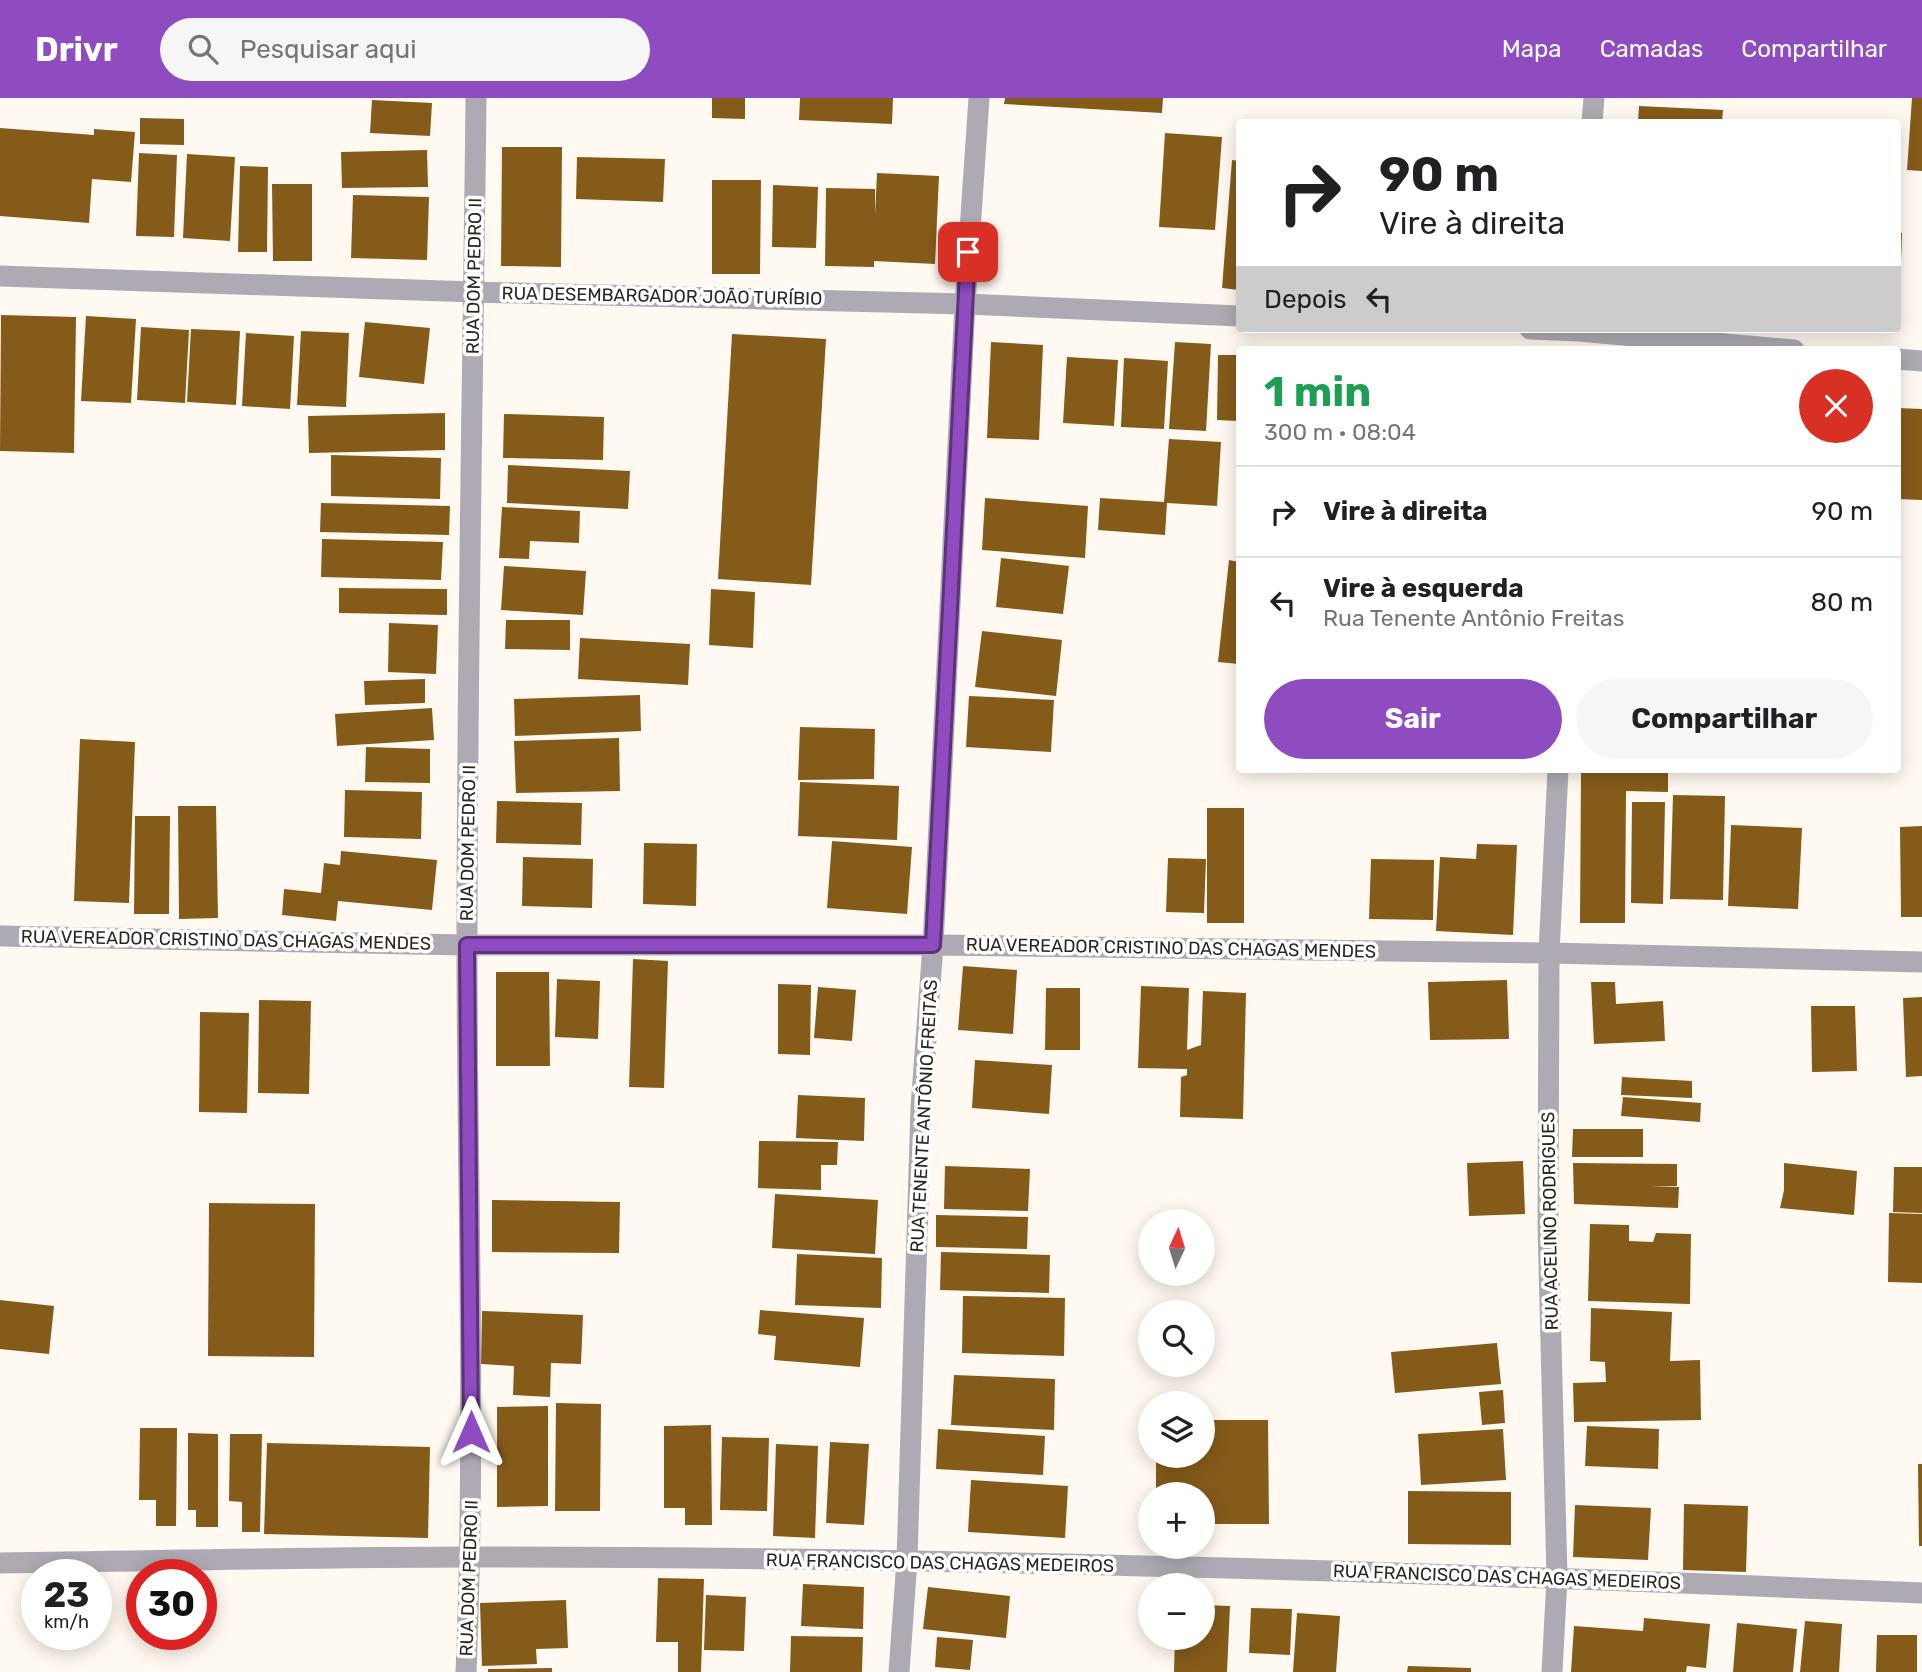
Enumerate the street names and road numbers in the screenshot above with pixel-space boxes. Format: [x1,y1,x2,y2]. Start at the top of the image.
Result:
street label: RUA DOM PEDRO II [462,198,486,354]
street label: RUA DESEMBARGADOR JOÃO TURÍBIO [502,282,822,310]
street label: RUA DOM PEDRO II [456,765,480,921]
street label: RUA VEREADOR CRISTINO DAS CHAGAS MENDES [21,925,431,955]
street label: RUA VEREADOR CRISTINO DAS CHAGAS MENDES [966,933,1376,963]
street label: RUA TENENTE ANTÔNIO FREITAS [906,979,942,1253]
street label: RUA ACELINO RODRIGUES [1537,1112,1563,1330]
street label: RUA DOM PEDRO II [455,1499,483,1657]
street label: RUA FRANCISCO DAS CHAGAS MEDEIROS [766,1549,1114,1577]
street label: RUA FRANCISCO DAS CHAGAS MEDEIROS [1333,1560,1681,1594]

